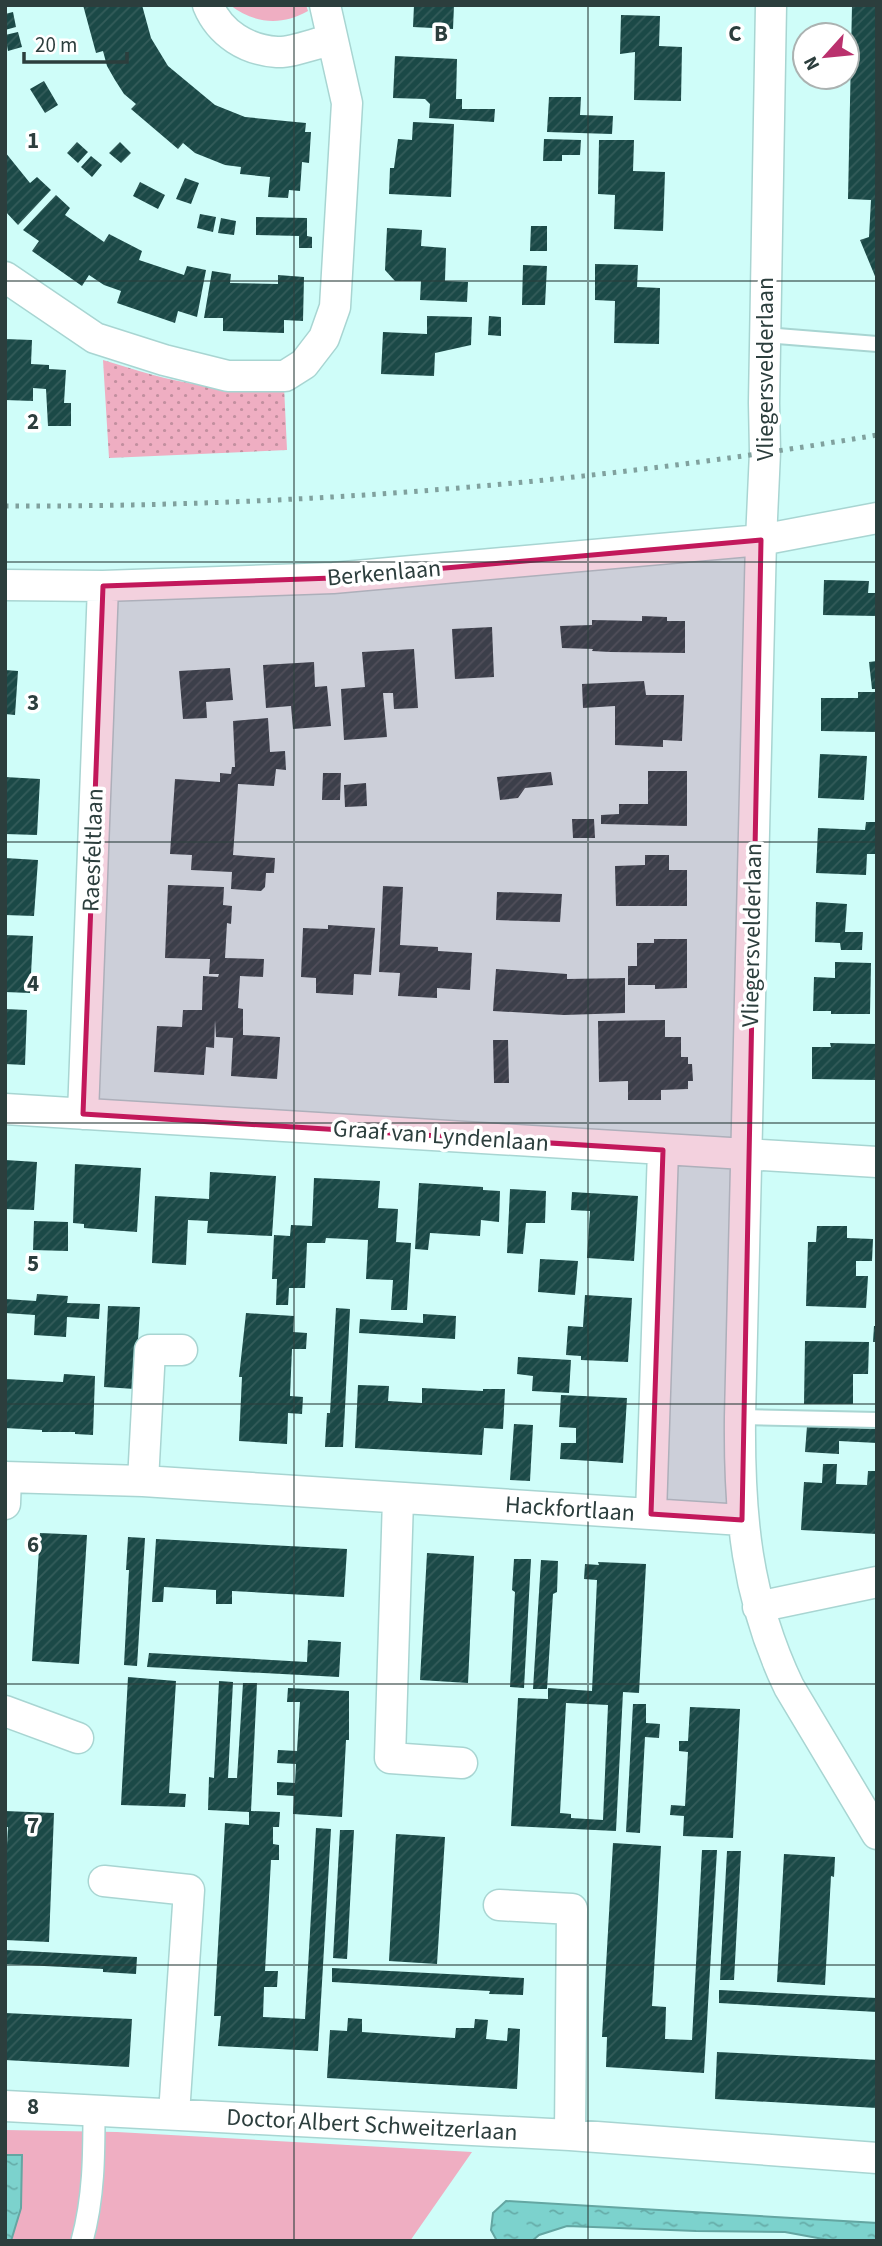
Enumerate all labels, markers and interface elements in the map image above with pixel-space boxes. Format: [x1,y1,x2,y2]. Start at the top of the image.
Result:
text: B [434,17,448,50]
text: C [728,17,742,50]
scale bar [24,21,128,65]
north arrow [791,21,861,91]
text: 20 m [35,30,77,60]
text: N [797,51,827,75]
text: 1 [27,124,39,157]
street label: Vliegersvelderlaan [748,277,783,461]
text: 2 [27,405,39,438]
street label: Berkenlaan [326,551,442,595]
text: 3 [27,686,39,719]
street label: Raesfeltlaan [73,787,113,913]
street label: Vliegersvelderlaan [733,843,771,1027]
text: 4 [27,967,39,1000]
street label: Graaf van Lyndenlaan [332,1111,550,1161]
text: 5 [27,1247,39,1280]
street label: Hackfortlaan [504,1487,636,1531]
text: 6 [27,1528,39,1561]
text: 7 [27,1809,39,1842]
text: 8 [27,2090,39,2123]
street label: Doctor Albert Schweitzerlaan [226,2100,518,2150]

